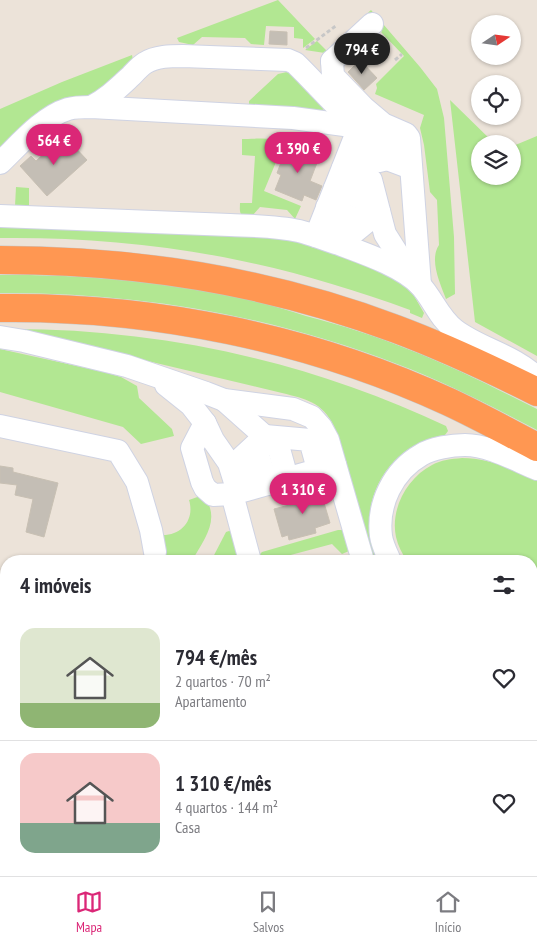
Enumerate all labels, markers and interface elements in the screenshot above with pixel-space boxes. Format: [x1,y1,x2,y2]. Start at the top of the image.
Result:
north arrow [471,15,521,65]
map controls [471,15,521,185]
pin: 794 € [327,32,397,75]
text: 794 € [345,39,379,59]
button: locate [471,75,521,125]
pin: 564 € [19,124,89,166]
text: 564 € [37,130,71,150]
pin: 1 390 € [252,132,344,174]
button: layers [471,135,521,185]
text: 1 390 € [276,138,320,158]
pin: 1 310 € [257,472,349,515]
text: 1 310 € [281,479,325,499]
icon: filters [490,571,518,599]
text: 4 imóveis [20,572,91,599]
text: 794 €/mês [175,644,257,671]
icon: home [60,648,120,708]
icon: heart [490,664,518,692]
text: 2 quartos · 70 m² [175,671,271,691]
text: Apartamento [175,691,247,711]
text: 1 310 €/mês [175,770,271,797]
icon: home [60,773,120,833]
icon: heart [490,789,518,817]
text: 4 quartos · 144 m² [175,797,278,817]
text: Casa [175,817,200,837]
tab: Mapa [75,888,103,936]
tab: Salvos [253,888,284,936]
tab: Início [434,888,462,936]

